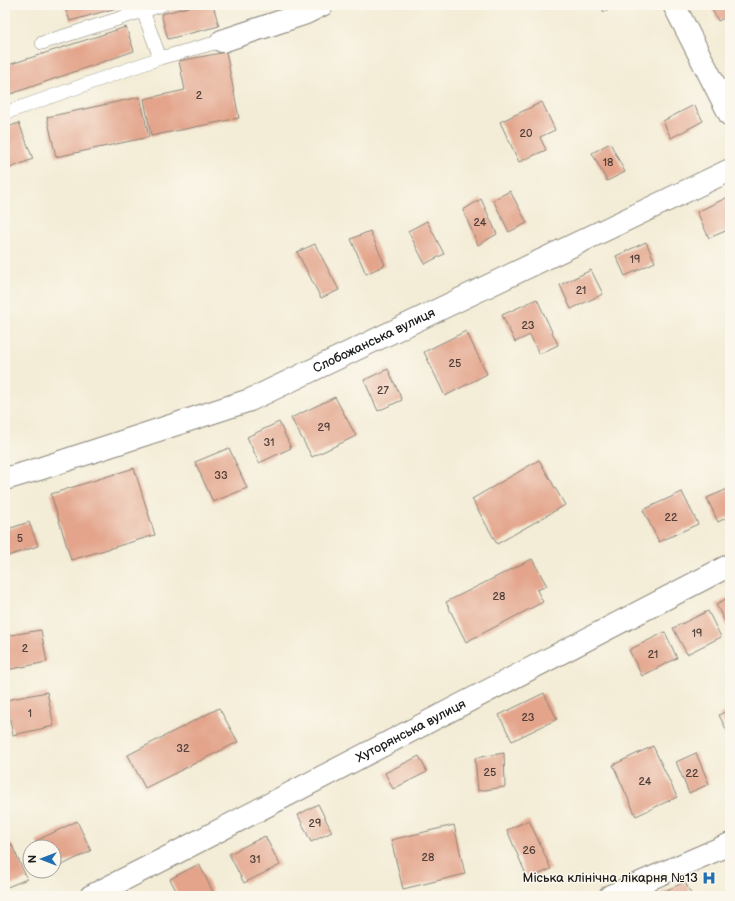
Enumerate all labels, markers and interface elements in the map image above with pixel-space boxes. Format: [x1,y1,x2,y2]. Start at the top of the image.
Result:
house number: 2 [196,89,203,102]
house number: 20 [520,127,533,140]
house number: 18 [603,156,613,169]
house number: 24 [473,216,487,229]
house number: 19 [630,253,640,266]
house number: 21 [576,284,586,297]
street label: Слобожанська вулиця [310,304,438,377]
house number: 23 [521,319,535,332]
house number: 25 [449,357,461,370]
house number: 27 [377,384,390,397]
house number: 29 [318,421,330,434]
house number: 31 [263,436,275,449]
house number: 33 [214,469,228,482]
house number: 22 [665,511,678,524]
house number: 5 [17,532,23,545]
house number: 28 [493,590,505,603]
house number: 19 [692,627,702,640]
house number: 2 [22,642,29,655]
house number: 21 [648,648,658,661]
street label: Хуторянська вулиця [353,696,468,766]
house number: 1 [28,707,32,720]
house number: 23 [521,711,535,724]
house number: 32 [176,742,190,755]
house number: 25 [484,766,496,779]
house number: 22 [686,767,699,780]
house number: 24 [638,775,652,788]
house number: 29 [309,817,321,830]
north arrow [22,839,62,879]
house number: 26 [522,844,536,857]
house number: 28 [422,851,434,864]
house number: 31 [249,853,261,866]
text: N [26,855,39,863]
place label: Міська клінічна лікарня №13 [523,870,698,886]
hospital icon: Міська клінічна лікарня №13 [701,870,717,886]

